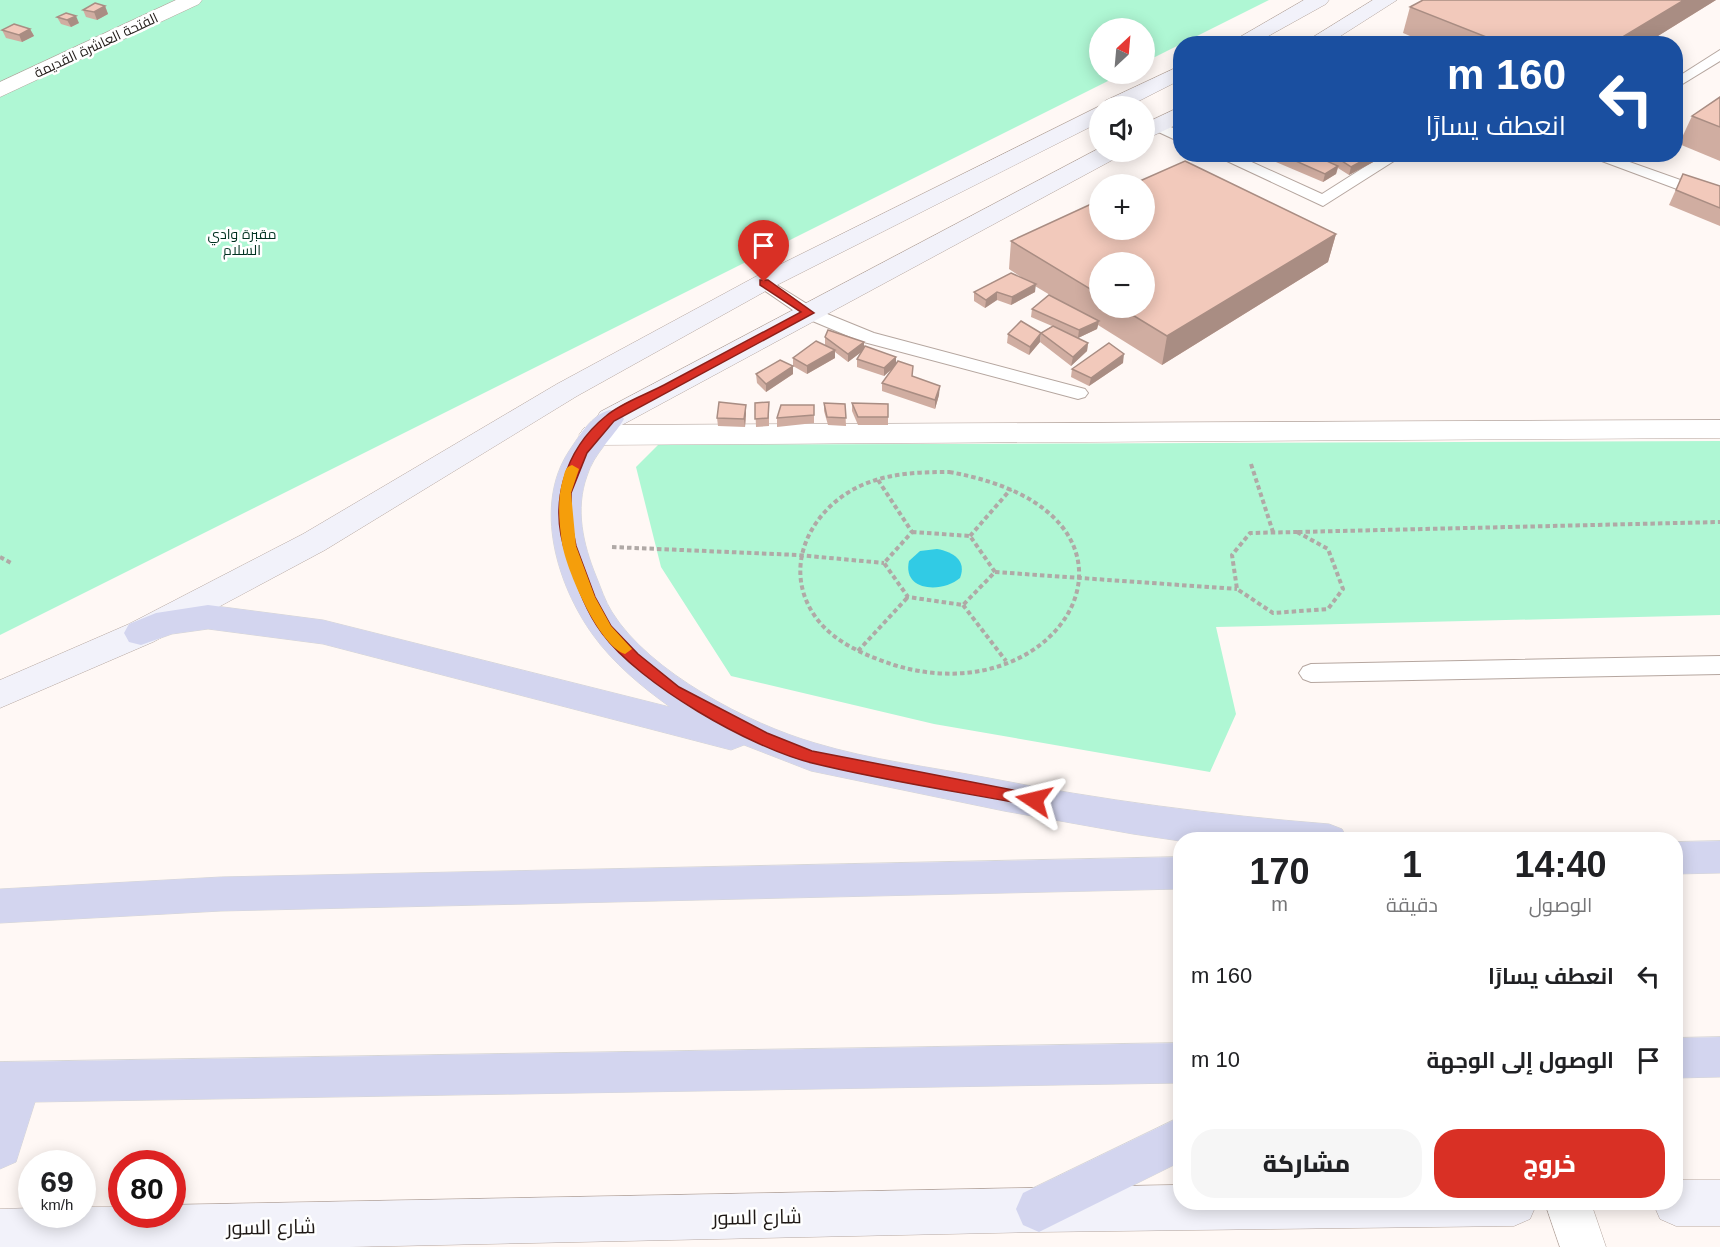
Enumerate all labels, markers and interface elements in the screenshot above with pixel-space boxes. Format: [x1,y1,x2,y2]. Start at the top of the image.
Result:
street label: الفتحة العاشرة القديمة [32,9,160,81]
north arrow [1089,18,1155,84]
map controls [1089,18,1155,318]
text: 160 m [1447,51,1566,98]
icon: left [1587,60,1665,138]
button: sound [1089,96,1155,162]
text: انعطف يسارًا [1425,111,1566,141]
button: + [1089,174,1155,240]
pin [738,220,789,282]
park label: مقبرة وادي السلام [207,226,277,260]
icon: arrive [747,229,780,262]
button: − [1089,252,1155,318]
position arrow [1002,768,1066,832]
text: 1 [1402,844,1422,885]
text: 14:40 [1514,844,1607,885]
text: 170 [1249,851,1310,892]
text: m [1271,893,1288,915]
text: دقيقة [1386,894,1438,916]
text: الوصول [1529,894,1592,916]
icon: left [1632,960,1665,993]
text: 160 m [1191,963,1252,988]
text: انعطف يسارًا [1488,964,1614,989]
icon: arrive [1632,1044,1665,1077]
text: 10 m [1191,1047,1240,1072]
text: الوصول إلى الوجهة [1427,1048,1614,1073]
button: مشاركة [1191,1129,1422,1198]
button: خروج [1434,1129,1665,1198]
speed limit sign: 80 [108,1150,186,1228]
text: 69 [40,1165,74,1198]
text: km/h [41,1196,73,1213]
street label: شارع السور [711,1205,802,1232]
street label: شارع السور [225,1215,316,1242]

